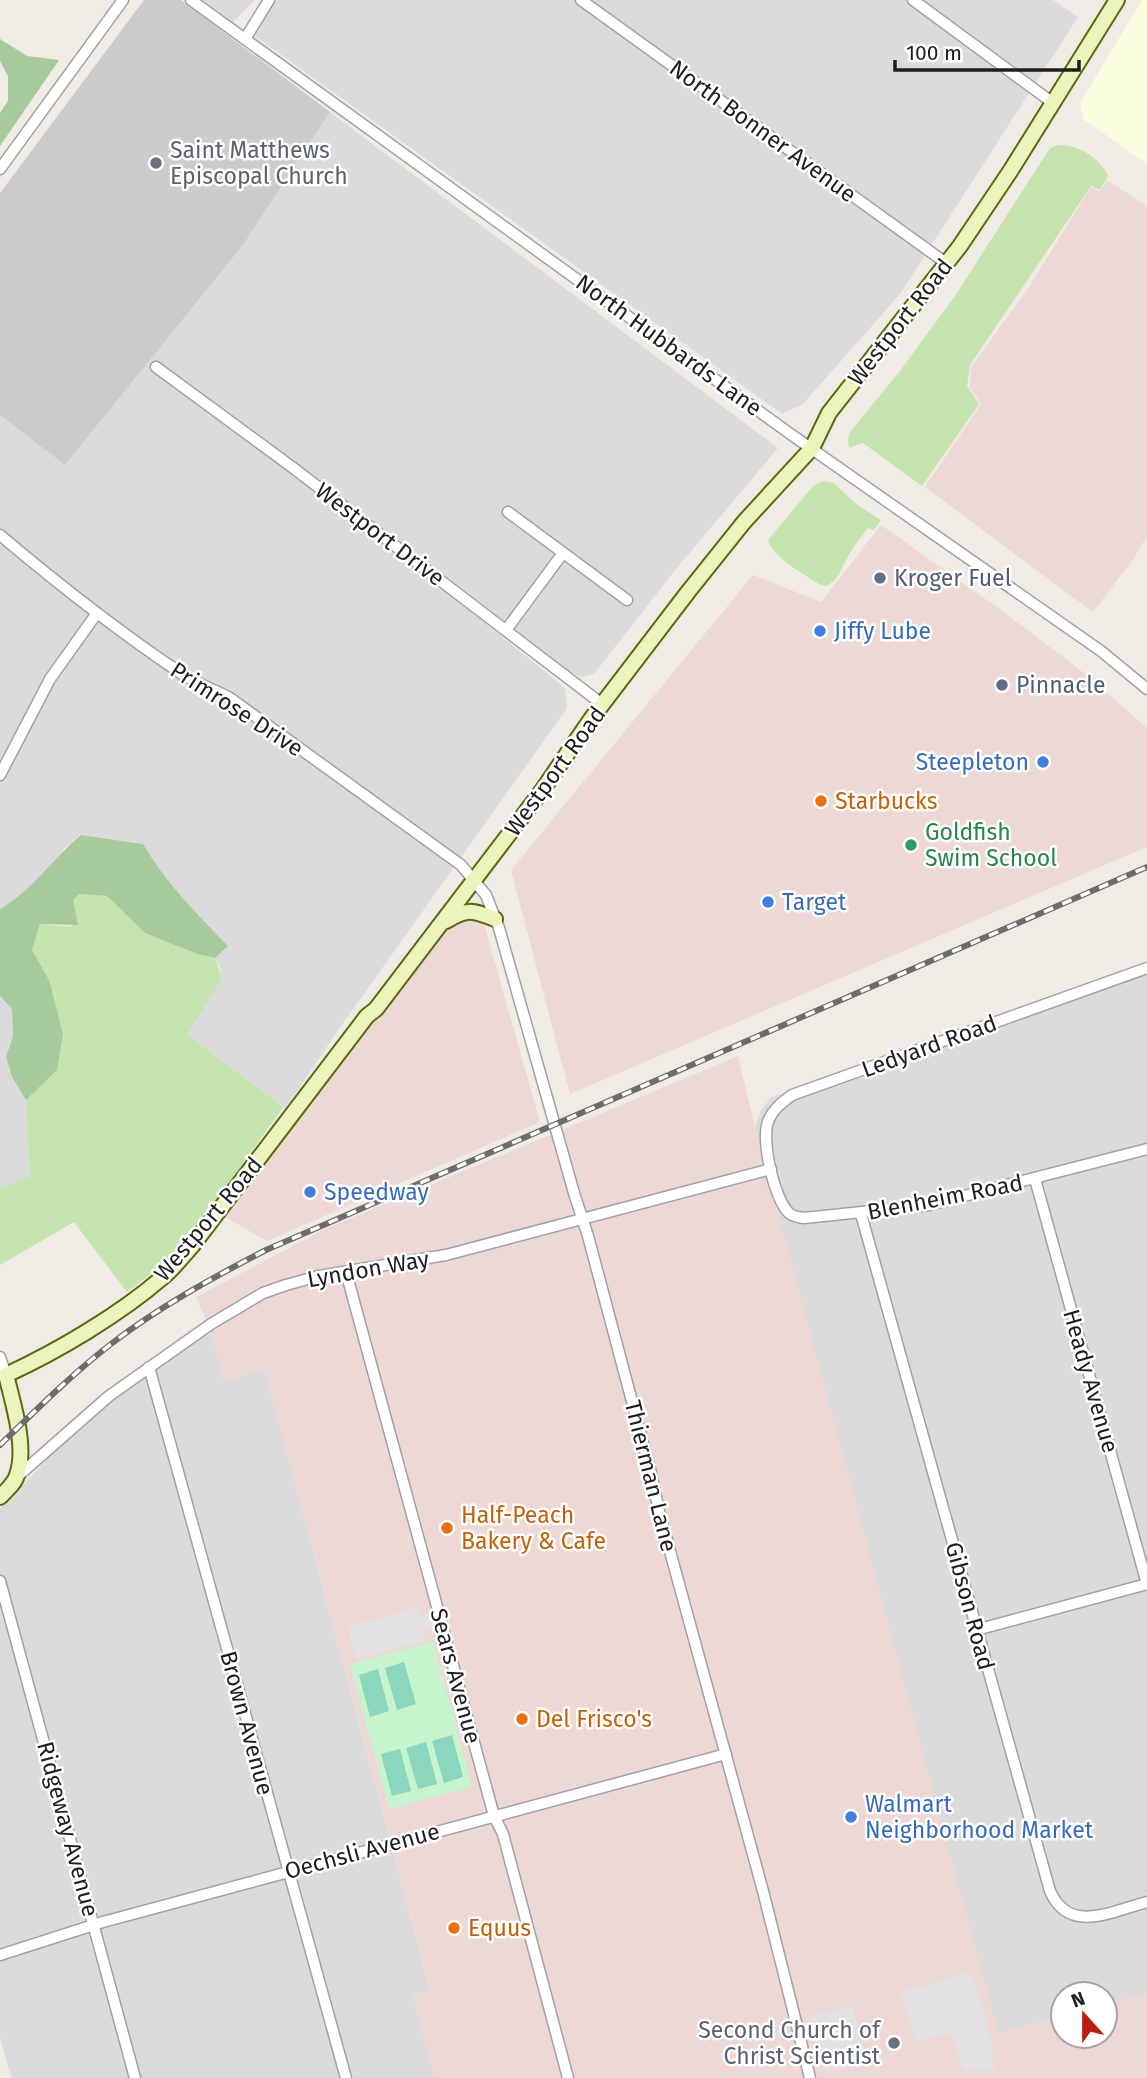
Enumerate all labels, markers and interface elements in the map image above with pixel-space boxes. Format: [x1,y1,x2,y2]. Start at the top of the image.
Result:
scale bar [895,28,1079,72]
text: 100 m [906,40,962,66]
street label: North Bonner Avenue [664,54,862,208]
place label: Saint Matthews Episcopal Church [170,136,348,190]
marker: Saint Matthews Episcopal Church [148,155,164,171]
street label: Westport Road [842,253,958,391]
street label: North Hubbards Lane [571,268,767,422]
street label: Westport Drive [310,476,450,592]
place label: Kroger Fuel [894,564,1012,592]
marker: Kroger Fuel [872,570,888,586]
place label: Jiffy Lube [834,617,931,645]
marker: Jiffy Lube [812,623,828,639]
street label: Primrose Drive [165,656,309,762]
place label: Pinnacle [1016,671,1105,699]
marker: Pinnacle [994,677,1010,693]
street label: Westport Road [498,701,612,841]
place label: Steepleton [916,748,1029,776]
marker: Steepleton [1035,754,1051,770]
place label: Starbucks [835,787,938,815]
marker: Starbucks [813,793,829,809]
place label: Goldfish Swim School [925,818,1057,872]
marker: Goldfish Swim School [903,837,919,853]
place label: Target [782,888,847,916]
marker: Target [760,894,776,910]
street label: Ledyard Road [858,1009,1000,1083]
street label: Westport Road [148,1151,268,1287]
street label: Blenheim Road [865,1168,1025,1226]
place label: Speedway [324,1178,429,1206]
marker: Speedway [302,1184,318,1200]
street label: Lyndon Way [305,1244,432,1293]
street label: Heady Avenue [1057,1306,1125,1456]
street label: Thierman Lane [619,1397,683,1555]
place label: Half-Peach Bakery & Cafe [461,1501,606,1555]
marker: Half-Peach Bakery & Cafe [439,1520,455,1536]
street label: Gibson Road [939,1539,1001,1673]
street label: Sears Avenue [424,1605,488,1747]
street label: Brown Avenue [214,1648,280,1798]
place label: Del Frisco's [536,1705,652,1733]
marker: Del Frisco's [514,1711,530,1727]
street label: Ridgeway Avenue [31,1738,105,1920]
place label: Walmart Neighborhood Market [865,1790,1094,1844]
marker: Walmart Neighborhood Market [843,1809,859,1825]
street label: Oechsli Avenue [281,1817,443,1885]
place label: Equus [468,1914,531,1942]
marker: Equus [446,1920,462,1936]
north arrow [1049,1980,1119,2050]
text: N [1068,1987,1088,2013]
place label: Second Church of Christ Scientist [698,2016,882,2070]
marker: Second Church of Christ Scientist [886,2035,902,2051]

